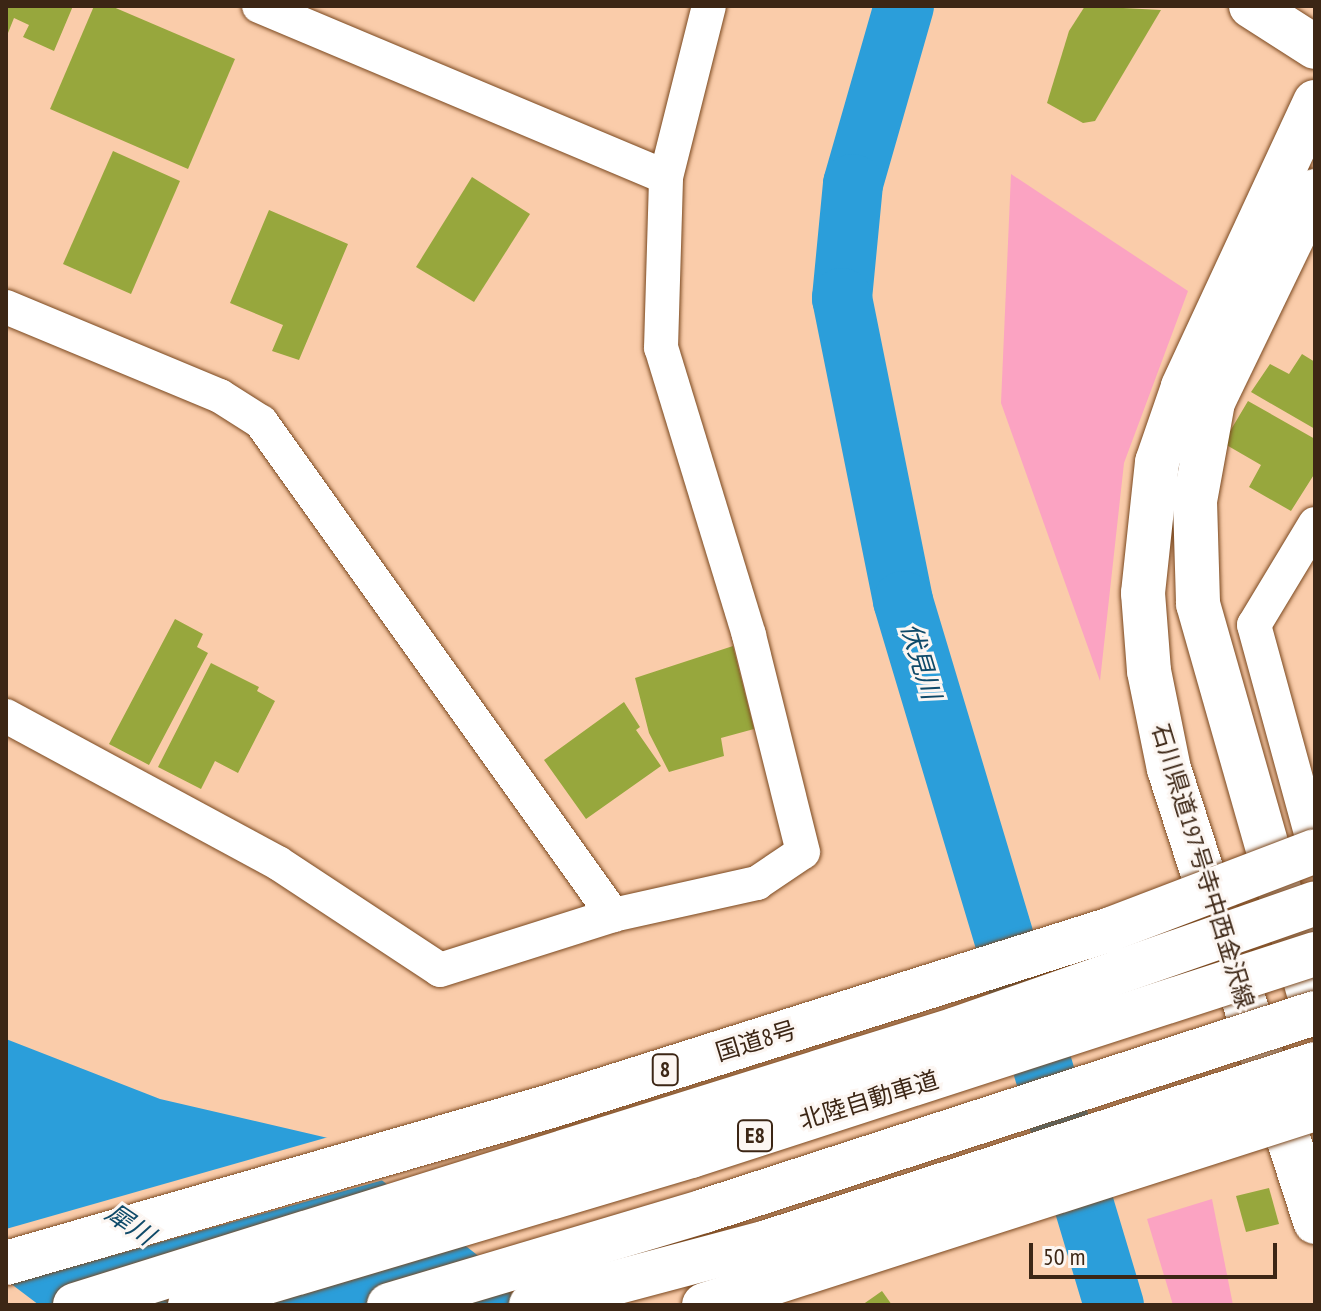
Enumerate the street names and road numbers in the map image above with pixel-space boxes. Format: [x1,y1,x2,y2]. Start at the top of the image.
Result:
street label: 石川県道197号寺中西金沢線 [1146,720,1260,1012]
street label: 国道8号 [712,1015,800,1067]
road number: 8 [651,1052,679,1088]
street label: 北陸自動車道 [796,1065,942,1135]
road number: E8 [737,1118,773,1154]

